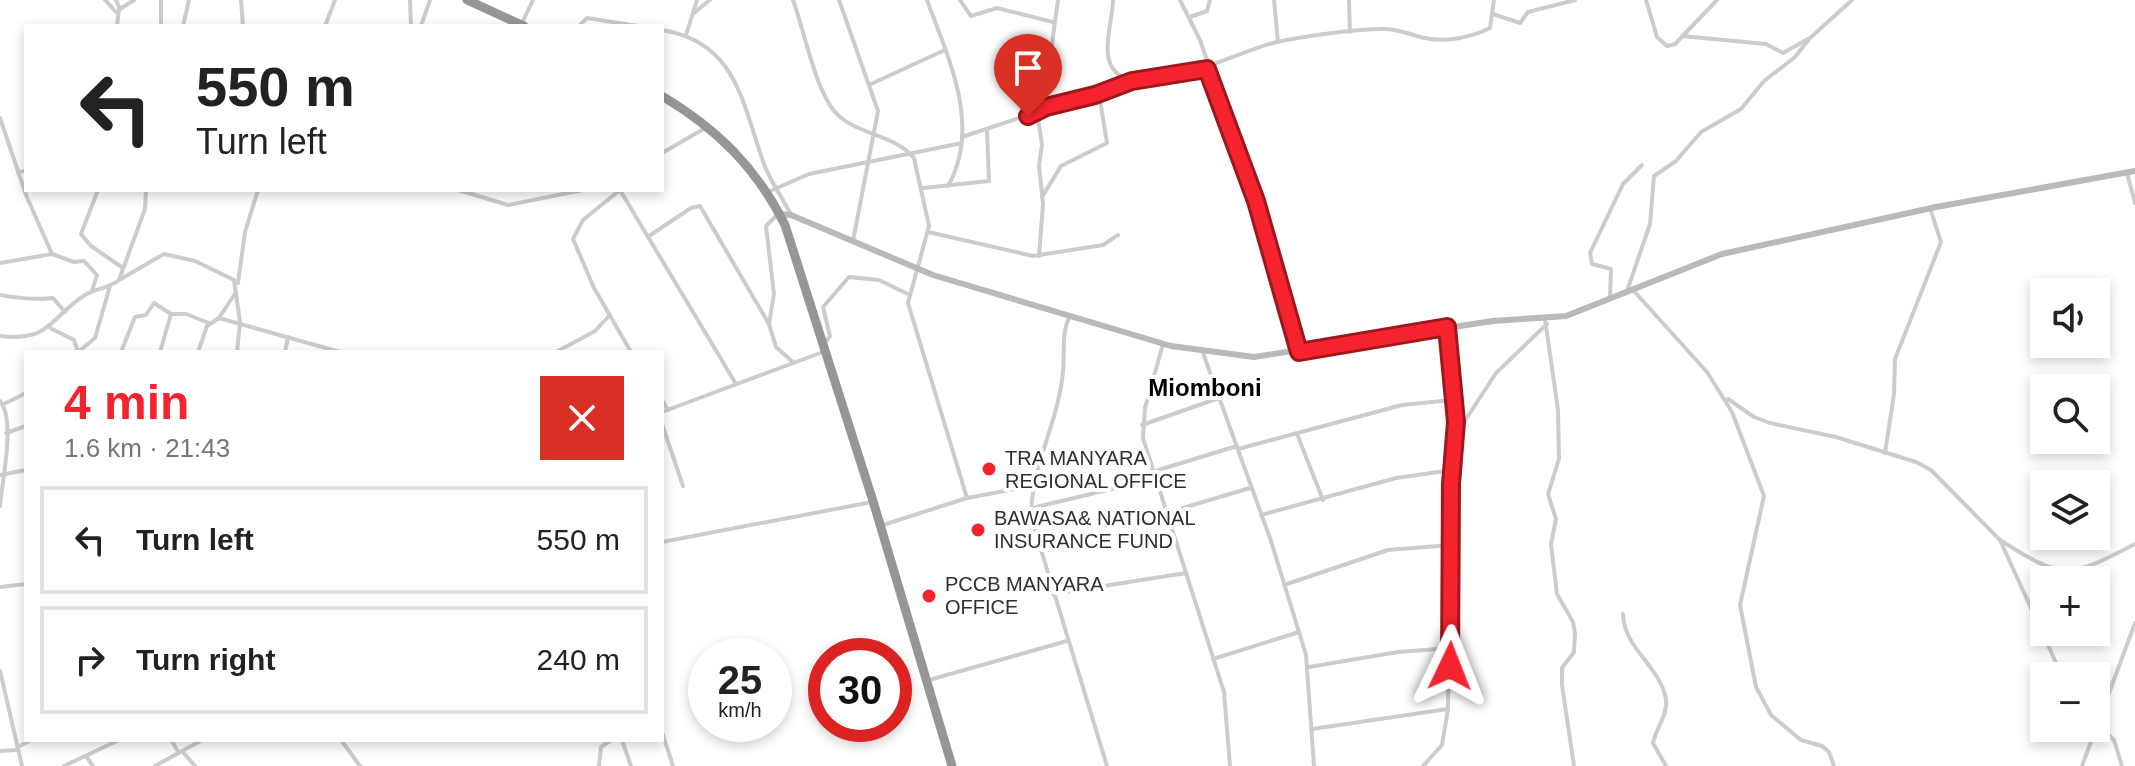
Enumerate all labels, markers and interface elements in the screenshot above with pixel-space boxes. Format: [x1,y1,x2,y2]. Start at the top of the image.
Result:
pin [994,34,1062,116]
icon: arrive [1006,46,1050,90]
text: 550 m [196,55,355,118]
icon: left [64,56,168,160]
text: Turn left [196,121,327,162]
map controls [2030,278,2110,742]
button: sound [2030,278,2110,358]
district label: Miomboni [1148,374,1262,401]
button: search [2030,374,2110,454]
text: 4 min [64,376,189,429]
button: close [540,376,624,460]
text: 1.6 km · 21:43 [64,433,230,463]
place label: TRA MANYARA REGIONAL OFFICE [1005,447,1187,492]
marker: TRA MANYARA REGIONAL OFFICE [980,460,998,478]
button: layers [2030,470,2110,550]
place label: BAWASA& NATIONAL INSURANCE FUND [994,507,1196,552]
icon: left [68,518,112,562]
marker: BAWASA& NATIONAL INSURANCE FUND [969,521,987,539]
text: Turn left [136,523,254,556]
text: 550 m [537,523,620,556]
button: + [2030,566,2110,646]
place label: PCCB MANYARA OFFICE [945,573,1104,618]
marker: PCCB MANYARA OFFICE [920,587,938,605]
position arrow [1408,624,1492,708]
icon: right [68,638,112,682]
speed limit sign: 30 [808,638,912,742]
text: Turn right [136,643,275,676]
text: 240 m [537,643,620,676]
text: 25 [718,658,762,702]
button: − [2030,662,2110,742]
text: km/h [718,699,762,721]

